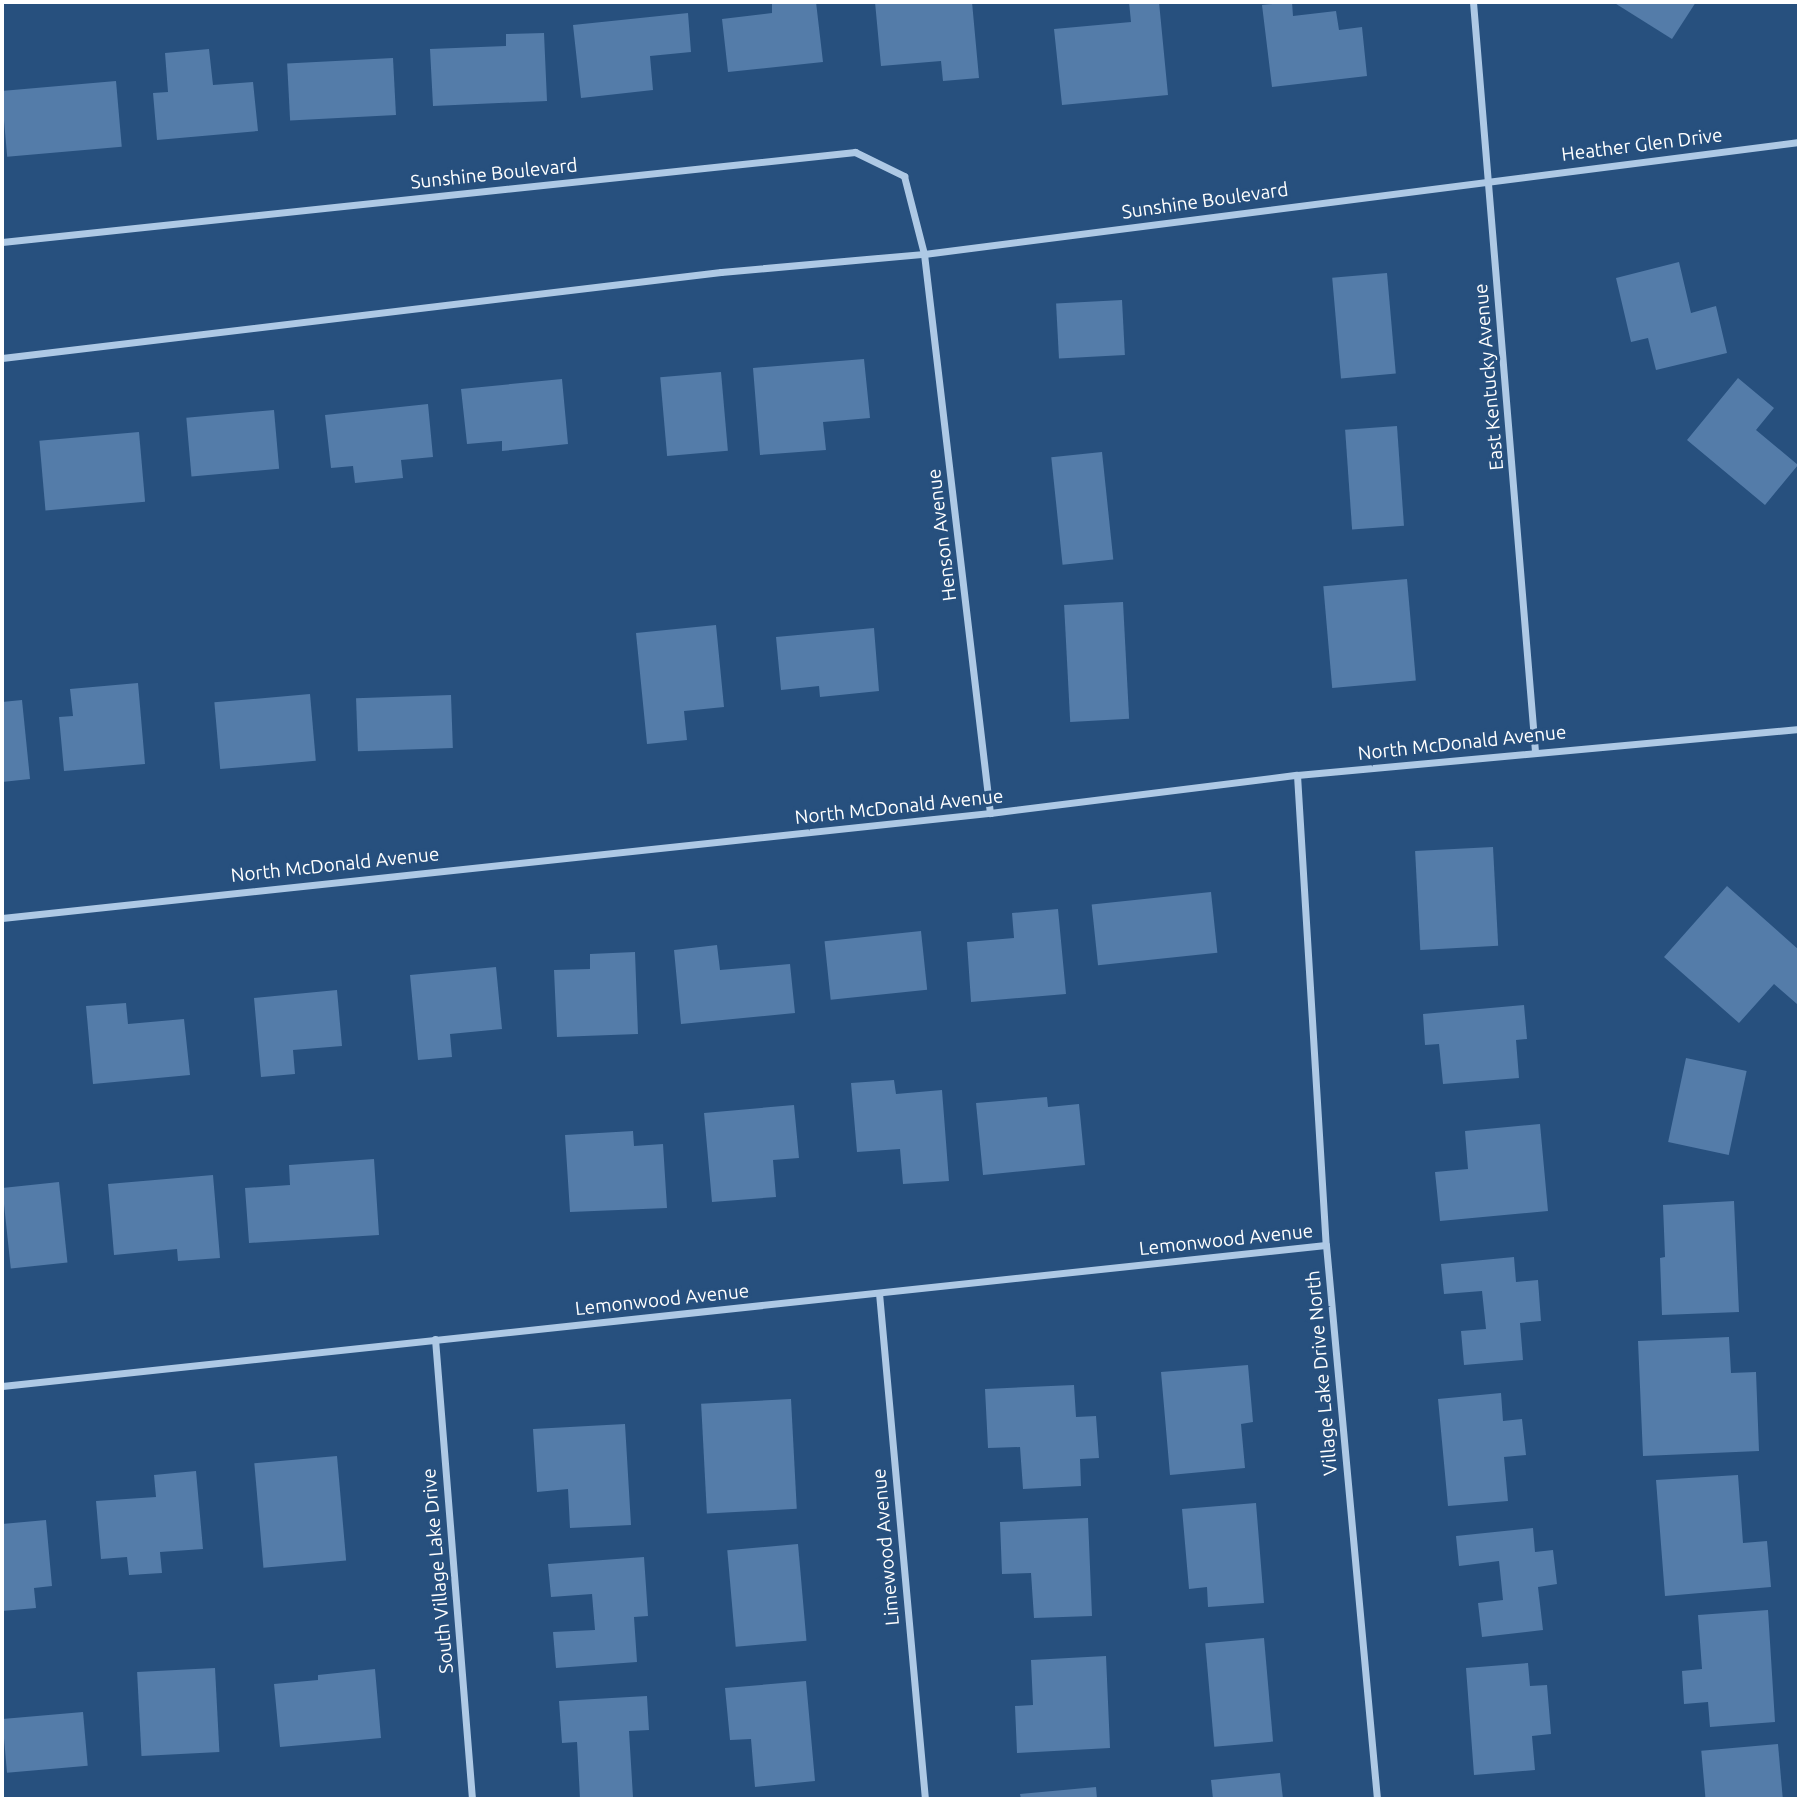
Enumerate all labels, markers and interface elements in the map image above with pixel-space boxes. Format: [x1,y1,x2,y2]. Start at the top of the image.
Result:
street label: Heather Glen Drive [1560,124,1724,166]
street label: Sunshine Boulevard [409,154,579,194]
street label: Sunshine Boulevard [1120,178,1290,224]
street label: East Kentucky Avenue [1469,283,1509,471]
street label: Henson Avenue [923,468,961,602]
street label: North McDonald Avenue [1357,721,1567,765]
street label: North McDonald Avenue [794,785,1004,829]
street label: North McDonald Avenue [230,843,440,887]
street label: Lemonwood Avenue [1138,1220,1314,1260]
street label: Village Lake Drive North [1302,1269,1342,1477]
street label: Lemonwood Avenue [574,1280,750,1320]
street label: South Village Lake Drive [418,1467,458,1675]
street label: Limewood Avenue [868,1468,904,1626]

